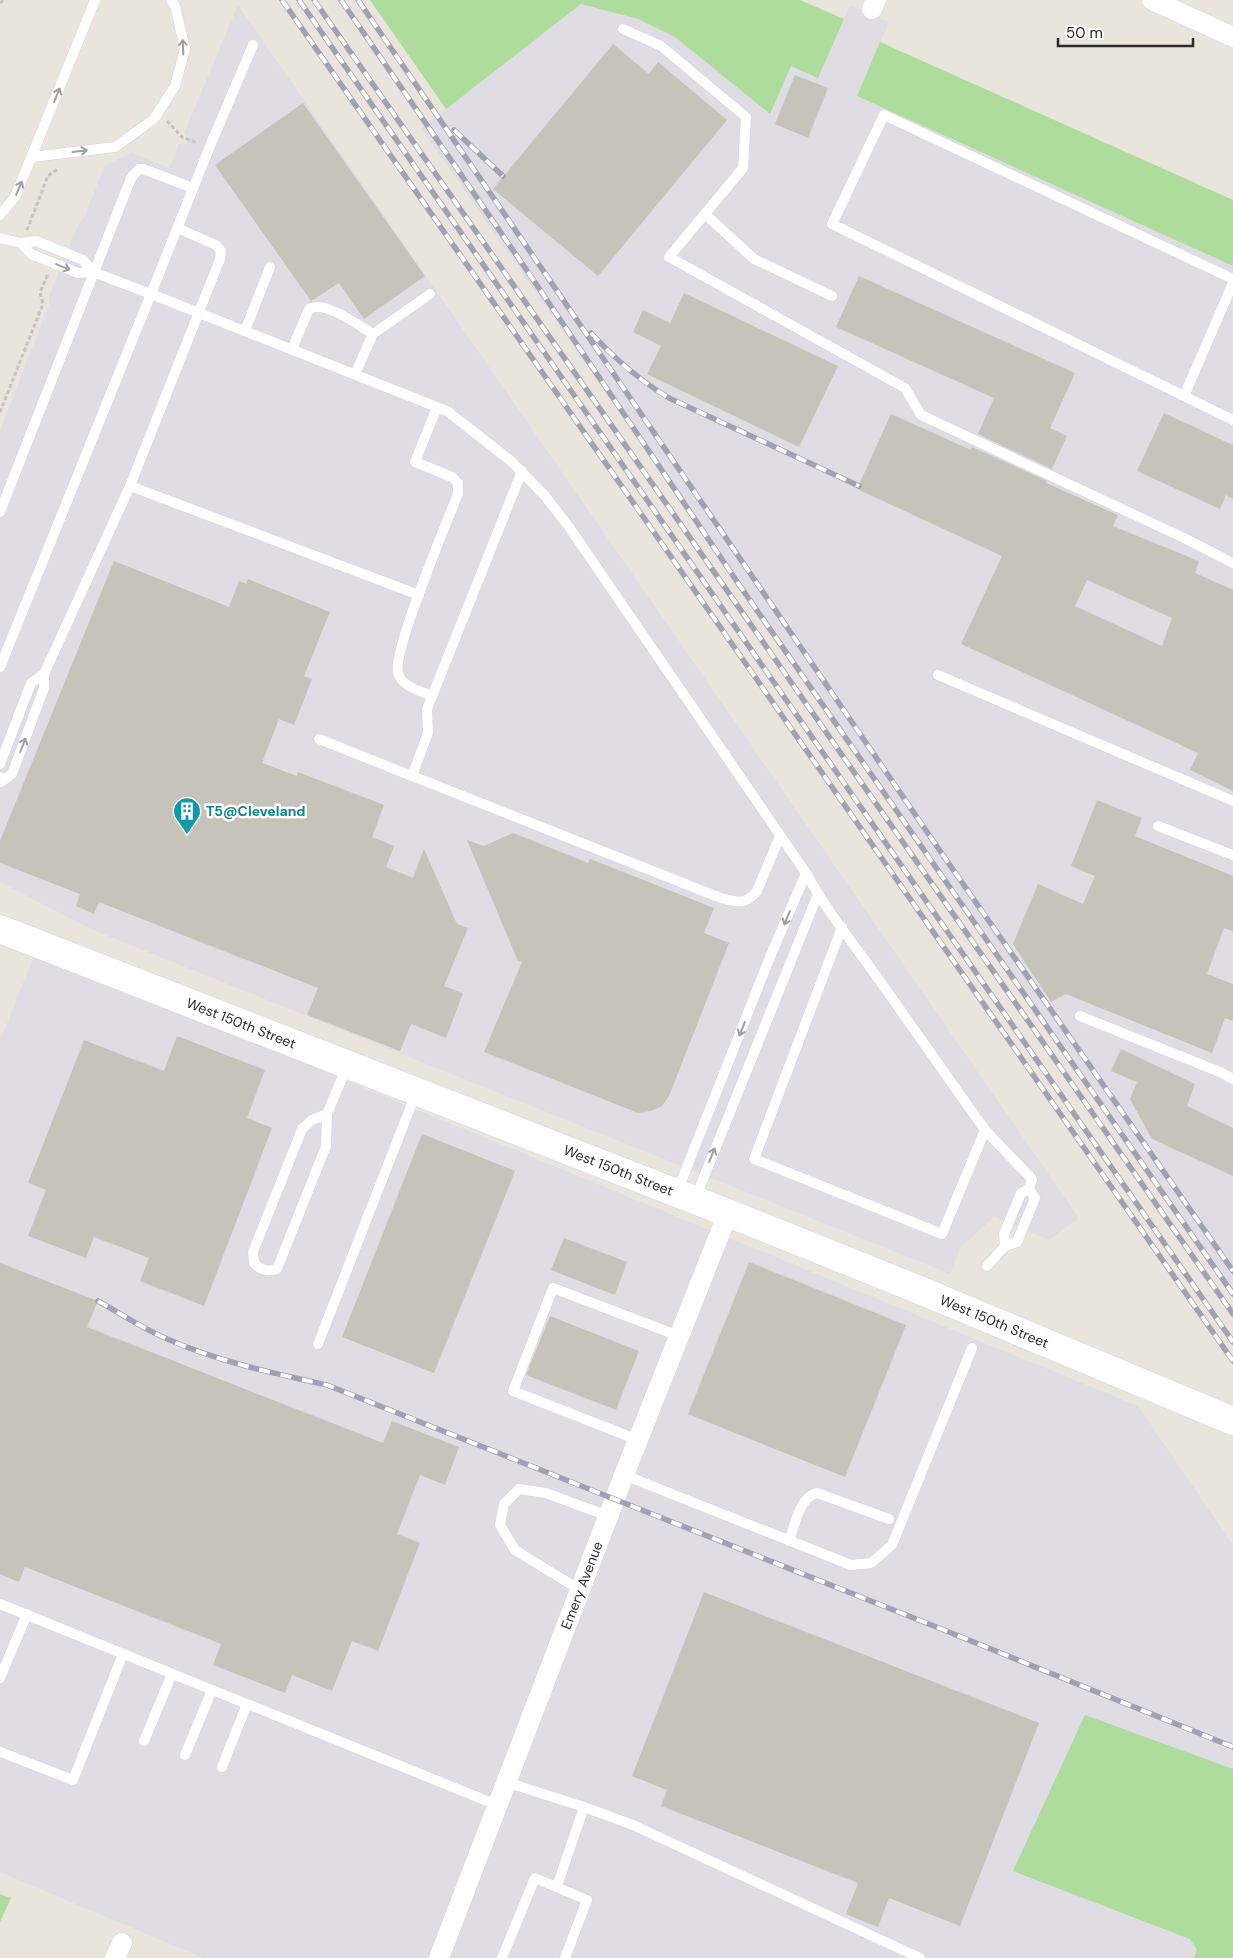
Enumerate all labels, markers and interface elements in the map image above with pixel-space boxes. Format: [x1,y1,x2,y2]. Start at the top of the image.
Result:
scale bar [1058,15,1193,47]
text: 50 m [1066,23,1103,43]
one-way arrow [178,39,188,55]
one-way arrow [52,88,62,103]
one-way arrow [72,146,88,156]
one-way arrow [15,181,24,196]
one-way arrow [55,263,70,272]
one-way arrow [19,738,28,753]
building icon: T5@Cleveland [172,796,202,835]
place label: T5@Cleveland [206,802,306,820]
one-way arrow [781,910,791,925]
street label: West 150th Street [184,994,299,1053]
one-way arrow [736,1021,745,1036]
street label: West 150th Street [561,1141,676,1200]
one-way arrow [708,1148,717,1163]
street label: West 150th Street [937,1291,1051,1352]
street label: Emery Avenue [557,1539,607,1632]

